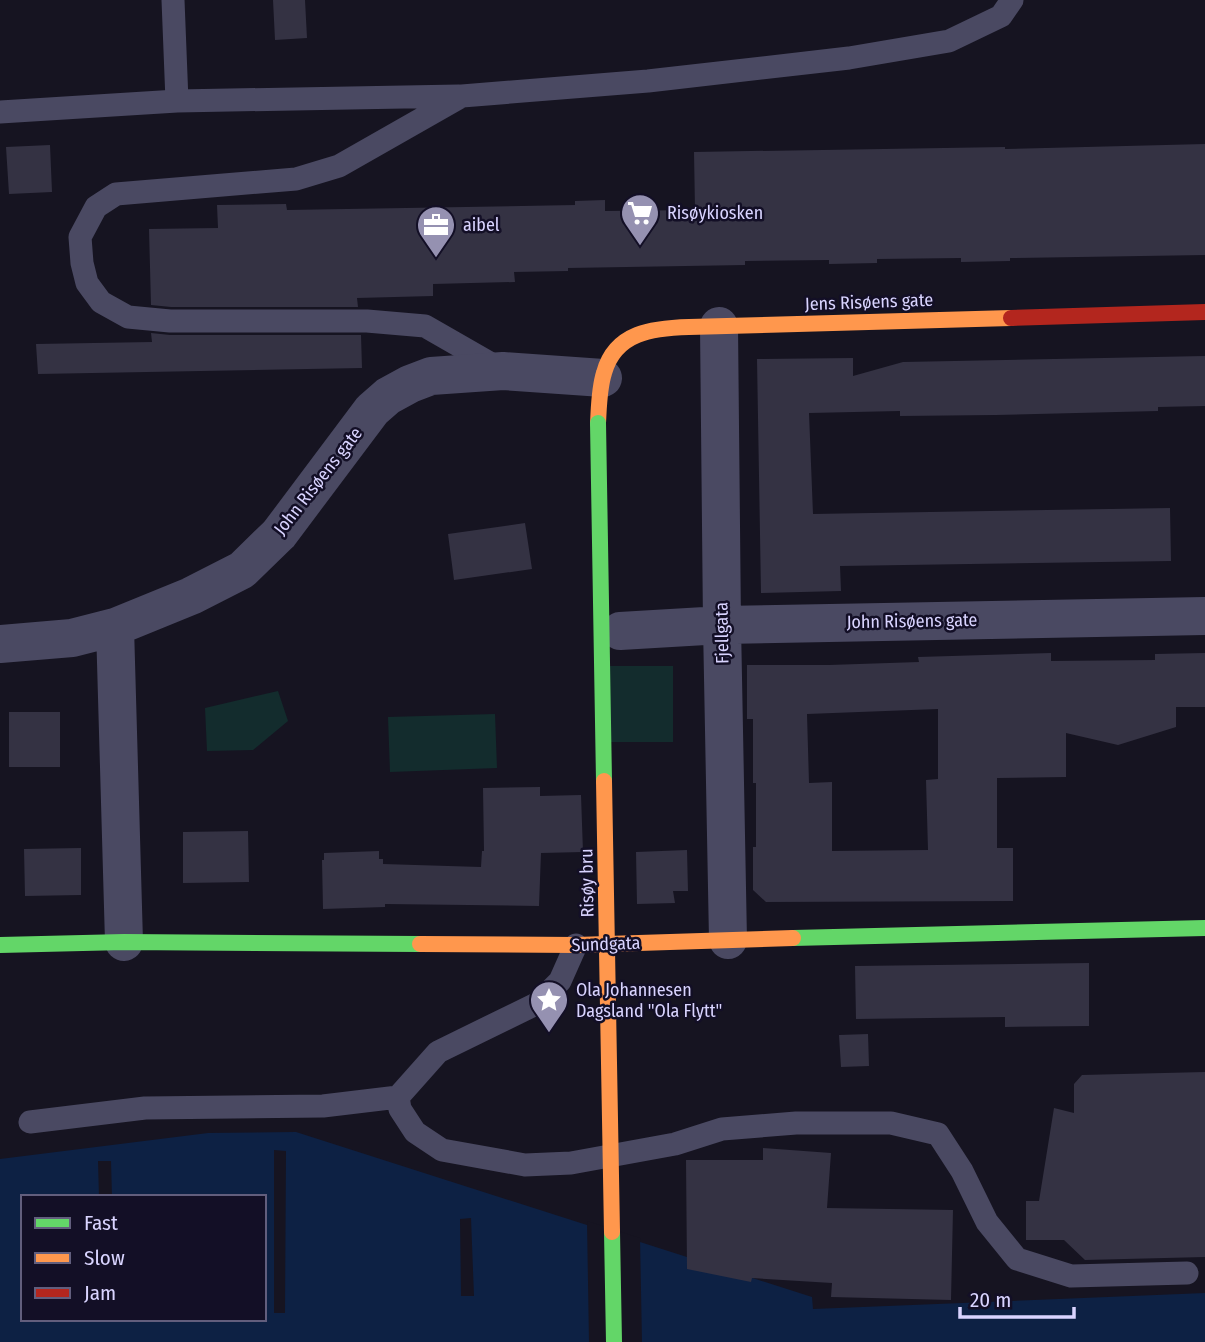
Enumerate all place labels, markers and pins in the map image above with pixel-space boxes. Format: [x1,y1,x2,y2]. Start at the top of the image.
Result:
supermarket icon: Risøykiosken [619,192,661,247]
place label: Risøykiosken [667,202,763,224]
office icon: aibel [415,204,457,259]
place label: aibel [463,214,500,236]
place icon: Ola Johannesen Dagsland "Ola Flytt" [528,979,570,1034]
place label: Ola Johannesen Dagsland "Ola Flytt" [576,979,722,1022]

